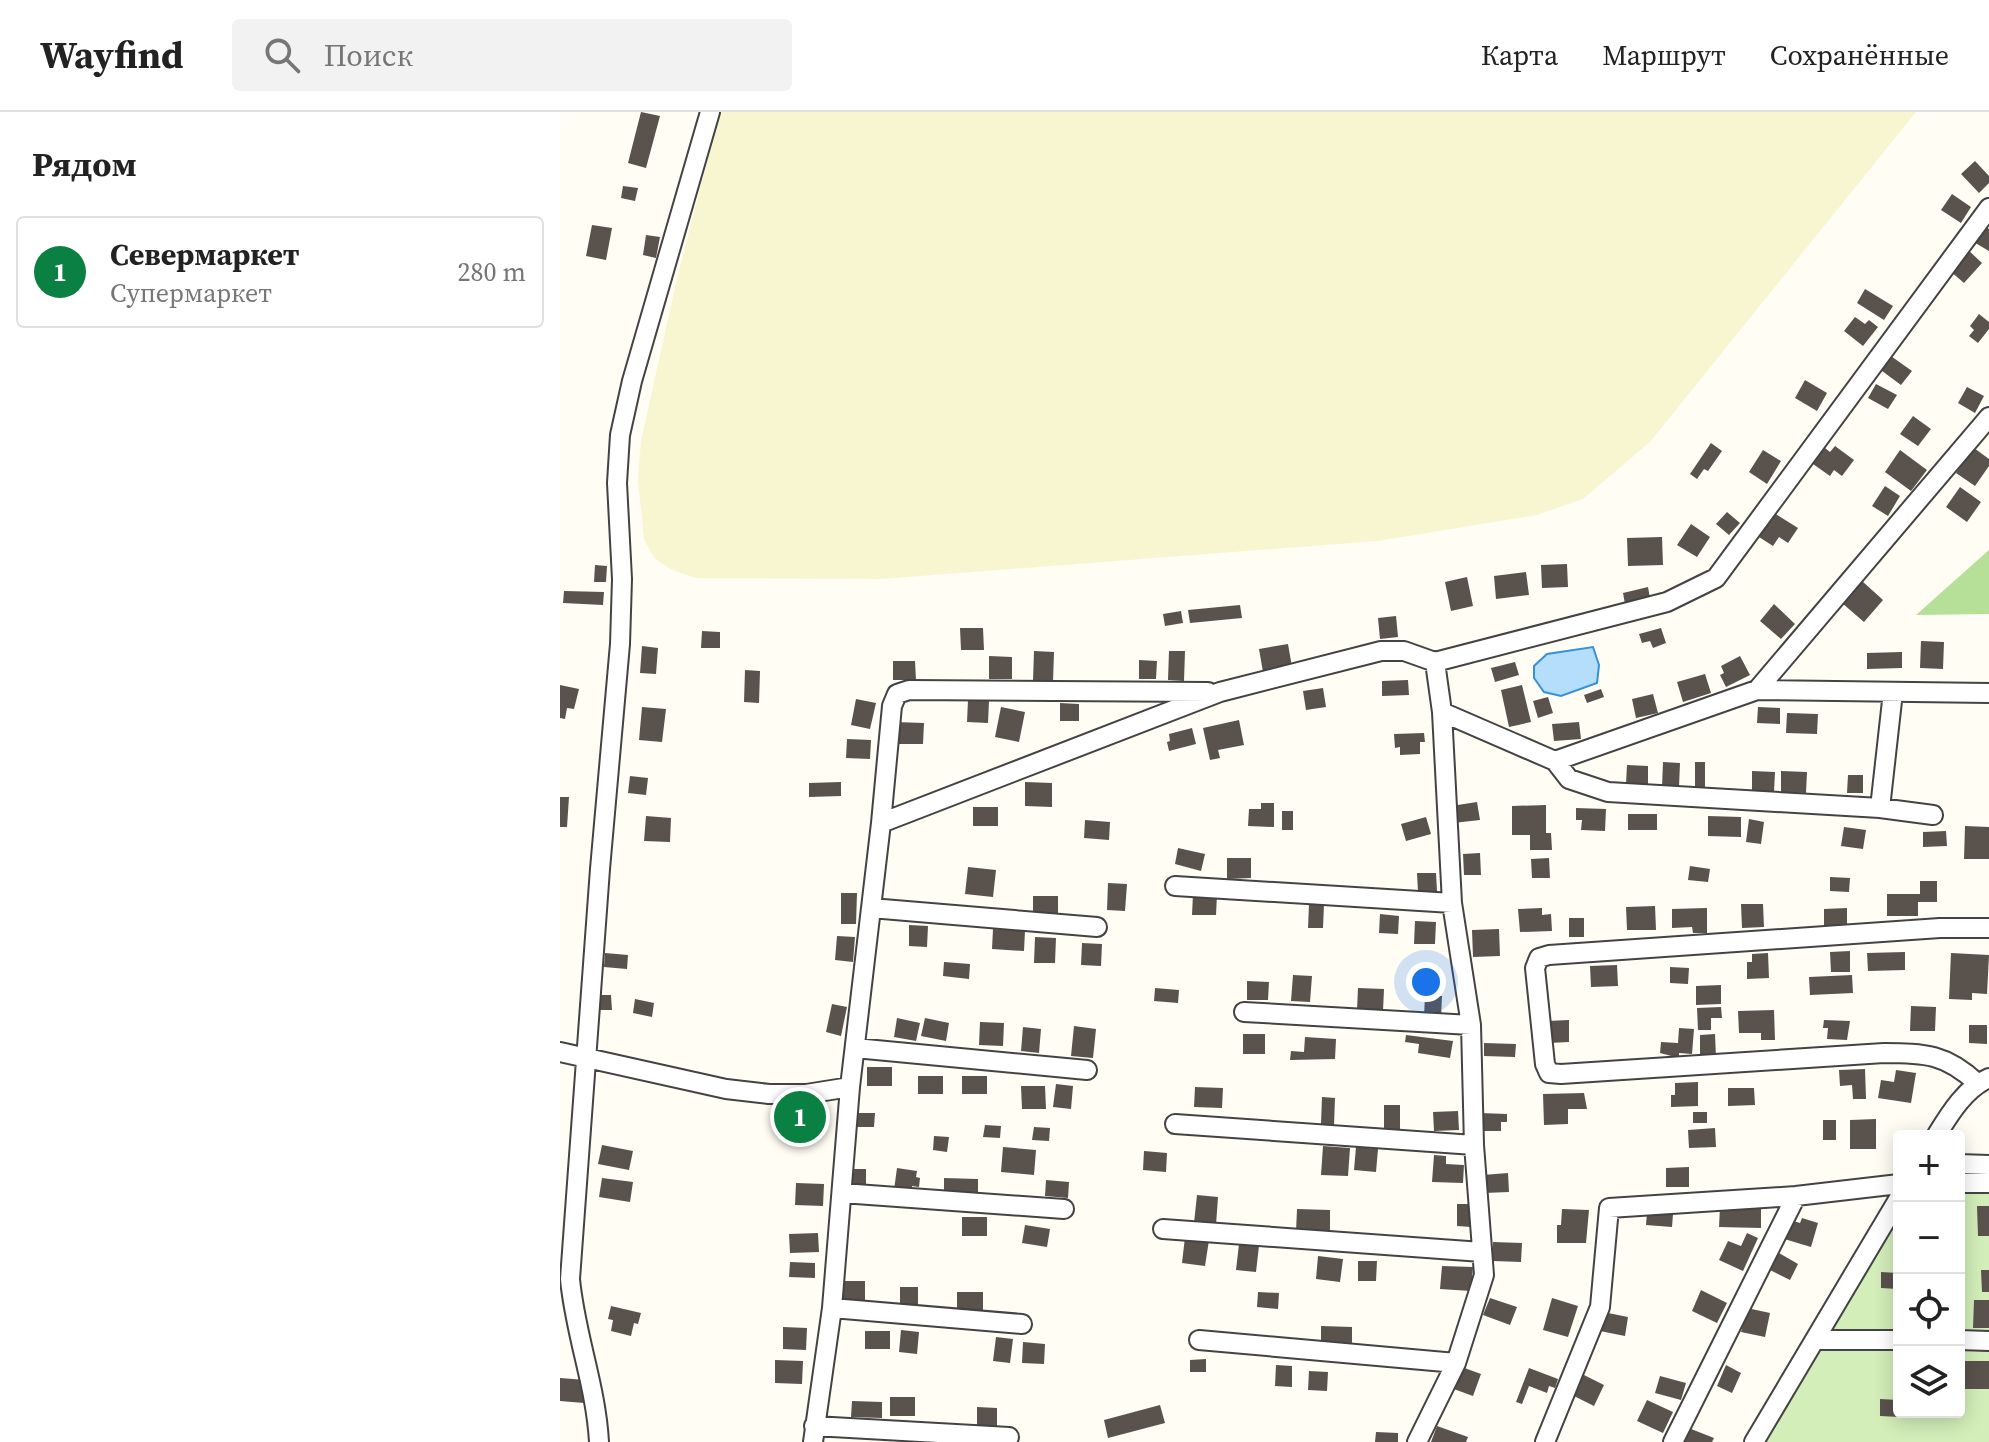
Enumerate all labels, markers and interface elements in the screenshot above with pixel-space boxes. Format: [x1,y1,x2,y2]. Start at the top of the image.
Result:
search box [232,19,792,91]
text: Wayfind [40,29,184,81]
icon: search [260,33,304,77]
text: Поиск [324,35,413,76]
text: Карта [1481,36,1558,74]
text: Маршрут [1602,36,1726,74]
text: Сохранённые [1770,36,1949,74]
text: Рядом [32,141,137,187]
text: Севермаркет [110,234,300,275]
text: 1 [53,254,67,290]
text: 280 m [458,254,526,290]
text: Супермаркет [110,275,272,311]
your location [1406,962,1446,1002]
pin: 1 [774,1087,826,1147]
map controls [1893,1130,1965,1418]
button: + [1893,1130,1965,1202]
button: − [1893,1202,1965,1274]
button: locate [1893,1274,1965,1346]
button: layers [1893,1346,1965,1418]

